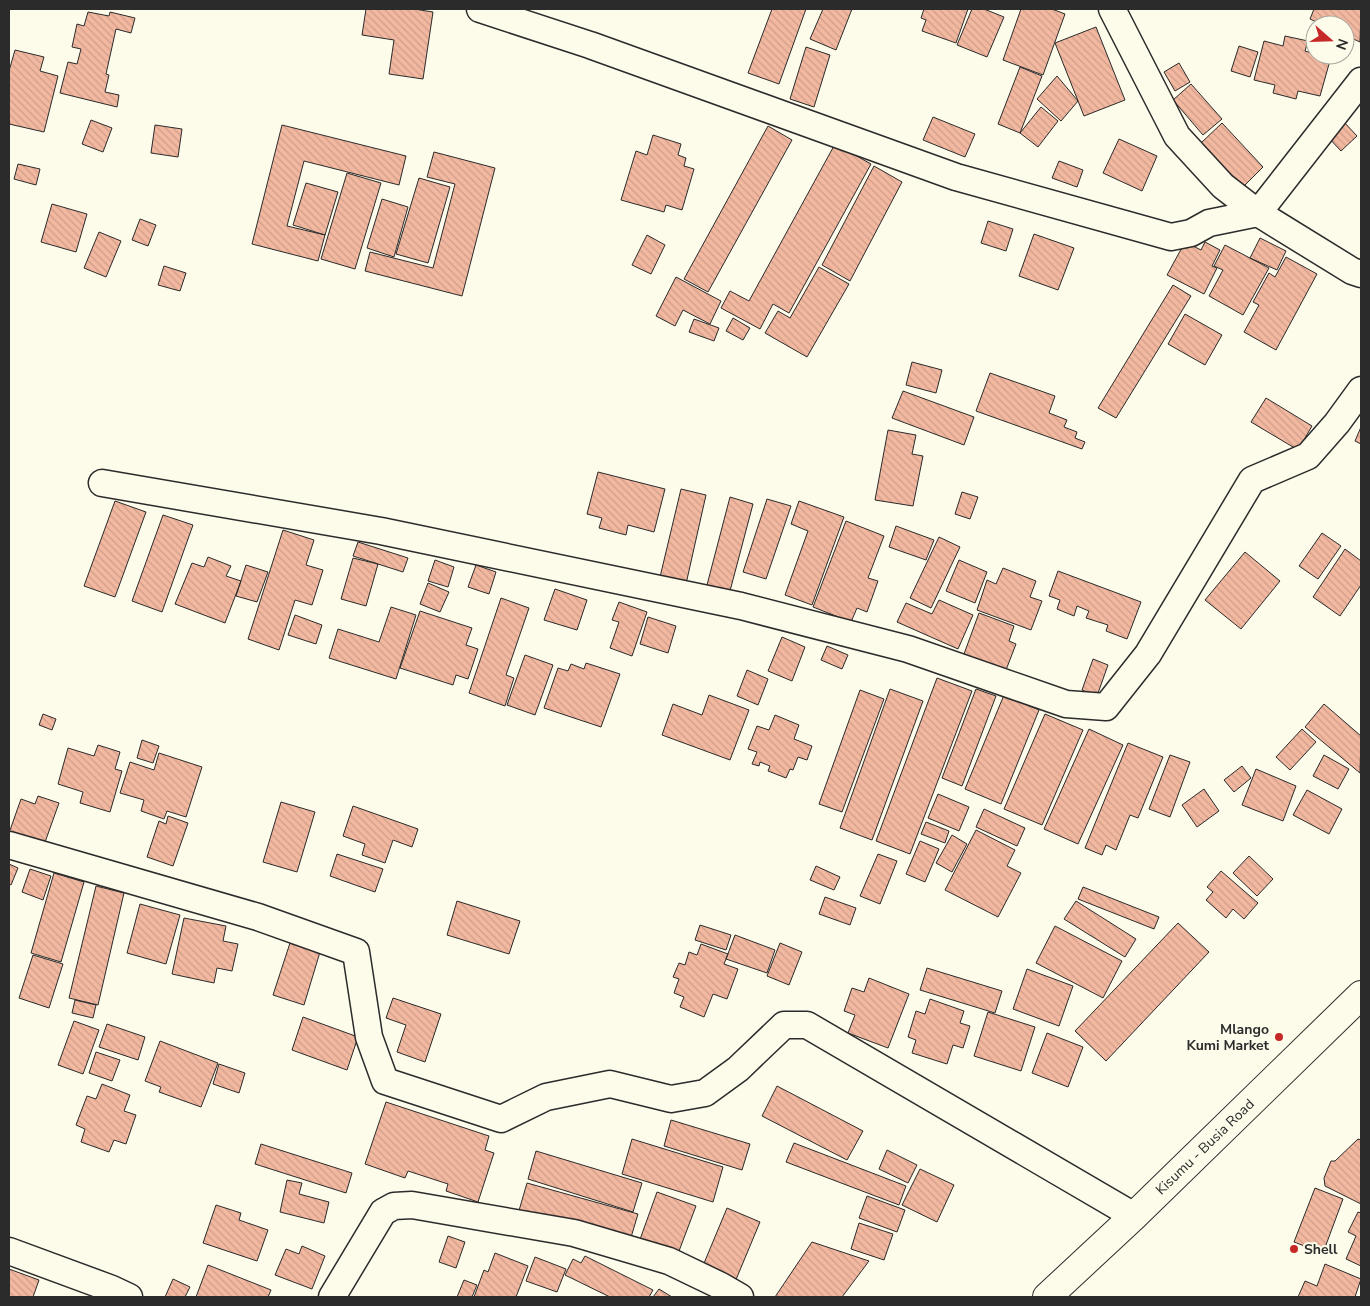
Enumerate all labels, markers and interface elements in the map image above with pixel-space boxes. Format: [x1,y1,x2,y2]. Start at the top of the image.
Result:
north arrow [1305,15,1355,65]
text: N [1331,36,1352,52]
place label: Mlango Kumi Market [1187,1020,1270,1055]
marker: Mlango Kumi Market [1273,1031,1285,1043]
street label: Kisumu - Busia Road [1151,1095,1259,1199]
place label: Shell [1304,1240,1338,1259]
marker: Shell [1288,1243,1300,1255]

